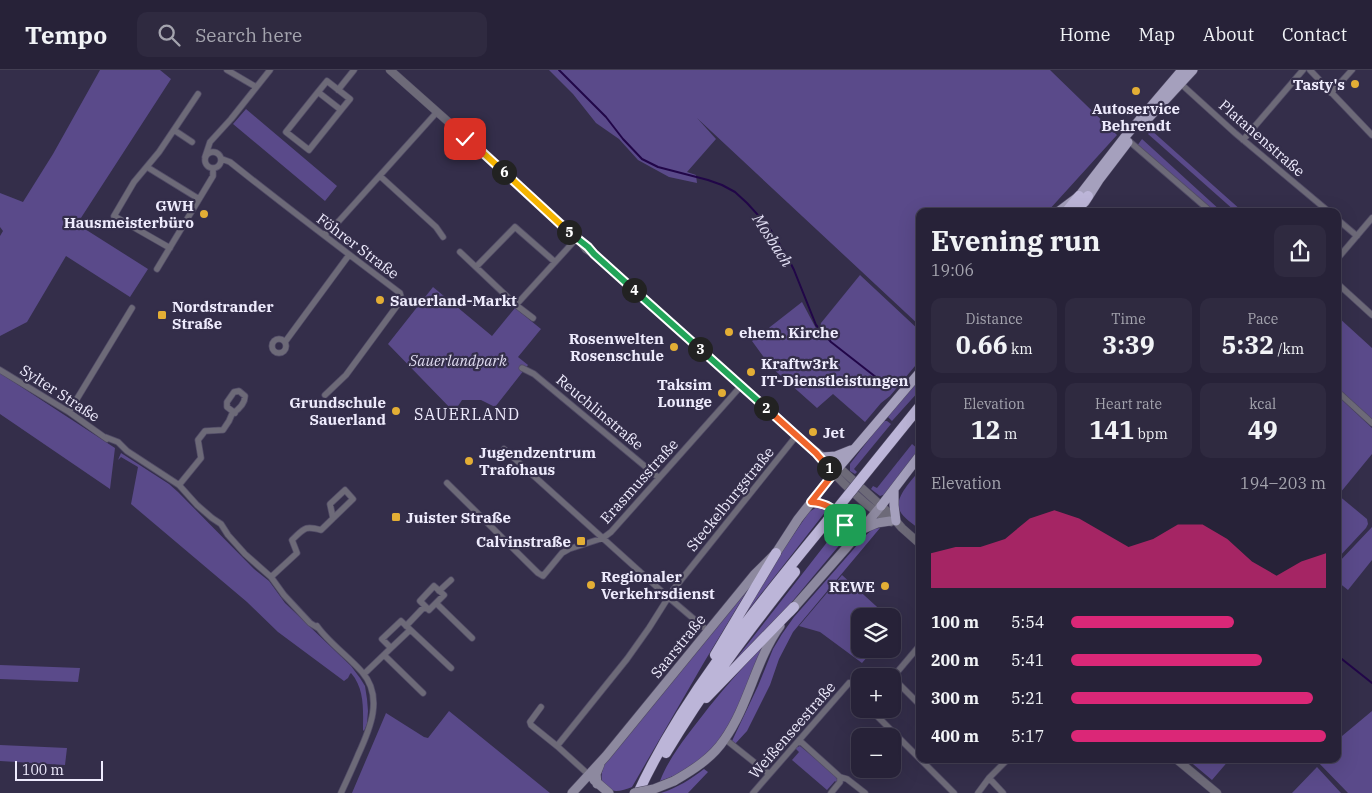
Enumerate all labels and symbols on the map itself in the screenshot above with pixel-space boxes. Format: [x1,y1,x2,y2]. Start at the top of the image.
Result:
place label: Tasty's [1293,75,1345,94]
marker: Tasty's [1349,78,1361,90]
marker: Autoservice Behrendt [1130,85,1142,97]
street label: Platanenstraße [1215,96,1309,180]
place label: Autoservice Behrendt [1092,99,1180,135]
pin [444,118,486,160]
pin: 6 [492,160,516,184]
place label: GWH Hausmeisterbüro [64,196,194,232]
marker: GWH Hausmeisterbüro [198,208,210,220]
street label: Föhrer Straße [313,209,403,283]
water label: Mosbach [748,209,798,270]
pin: 5 [556,220,582,244]
pin: 4 [622,278,646,302]
place label: Sauerland-Markt [390,291,517,310]
marker: Sauerland-Markt [374,294,386,306]
place label: Nordstrander Straße [172,297,274,333]
marker: Nordstrander Straße [156,309,168,321]
place label: ehem. Kirche [739,323,838,342]
marker: ehem. Kirche [723,326,735,338]
place label: Rosenwelten Rosenschule [569,329,664,365]
pin: 3 [688,336,712,362]
marker: Rosenwelten Rosenschule [668,341,680,353]
park label: Sauerlandpark [408,351,507,370]
place label: Kraftw3rk IT-Dienstleistungen [761,354,909,390]
street label: Sylter Straße [16,360,104,426]
marker: Kraftw3rk IT-Dienstleistungen [745,366,757,378]
street label: Reuchlinstraße [552,370,648,454]
place label: Taksim Lounge [657,375,712,411]
marker: Taksim Lounge [716,387,728,399]
place label: Grundschule Sauerland [289,393,387,429]
pin: 2 [754,396,778,420]
district label: SAUERLAND [414,404,520,424]
marker: Grundschule Sauerland [390,405,402,417]
place label: Jet [823,423,845,442]
marker: Jet [807,426,819,438]
street label: Erasmusstraße [596,435,682,527]
place label: Jugendzentrum Trafohaus [479,443,596,479]
street label: Steckelburgstraße [682,443,778,555]
marker: Jugendzentrum Trafohaus [463,455,475,467]
pin: 1 [816,456,842,480]
pin [824,504,866,546]
place label: Juister Straße [406,508,511,527]
marker: Juister Straße [390,511,402,523]
place label: Calvinstraße [476,532,571,551]
marker: Calvinstraße [575,535,587,547]
place label: Regionaler Verkehrsdienst [601,567,715,603]
place label: REWE [829,577,875,596]
marker: Regionaler Verkehrsdienst [585,579,597,591]
marker: REWE [879,580,891,592]
street label: Saarstraße [646,610,710,682]
street label: Weißenseestraße [745,678,839,782]
scale bar [15,758,102,781]

